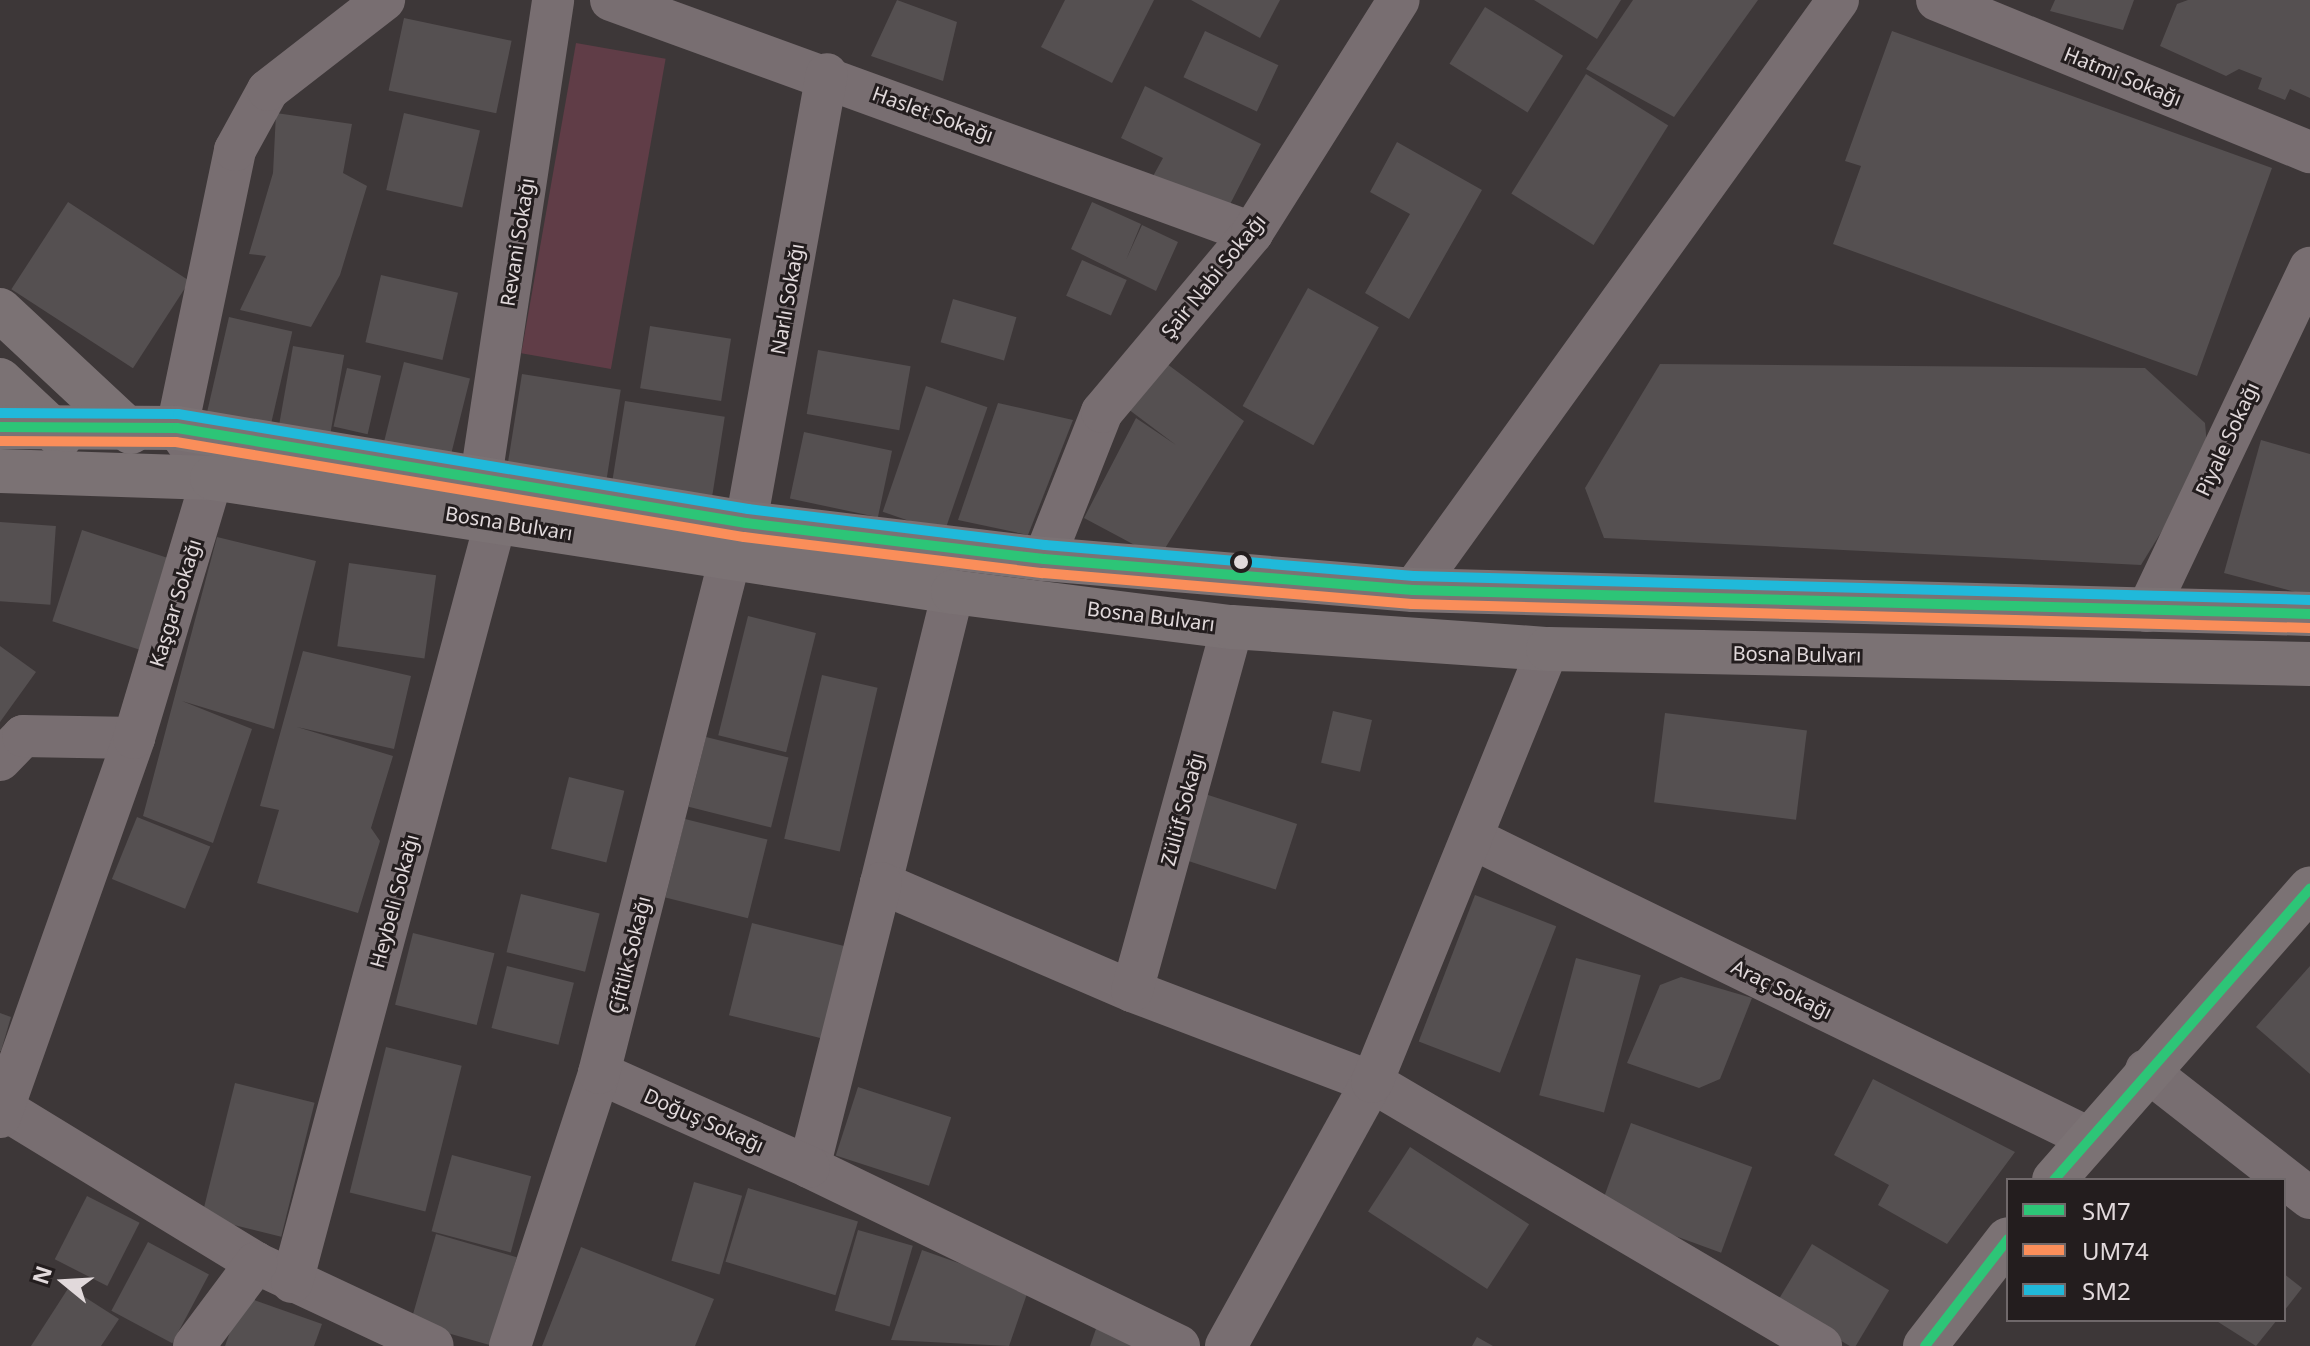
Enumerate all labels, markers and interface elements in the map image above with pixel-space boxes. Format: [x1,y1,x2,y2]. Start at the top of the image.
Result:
street label: Hatmi Sokağı [2061,42,2185,110]
street label: Haslet Sokağı [869,81,997,147]
street label: Revani Sokağı [495,176,539,308]
street label: Şair Nabi Sokağı [1156,209,1270,343]
street label: Narlı Sokağı [765,241,809,357]
street label: Piyale Sokağı [2190,378,2264,500]
street label: Bosna Bulvarı [444,501,574,545]
street label: Kaşgar Sokağı [144,536,206,670]
unlabelled marker [1233,554,1249,570]
street label: Bosna Bulvarı [1086,596,1216,636]
street label: Bosna Bulvarı [1732,641,1862,667]
street label: Zülüf Sokağı [1155,750,1209,868]
street label: Heybeli Sokağı [365,832,423,970]
street label: Çiftlik Sokağı [603,894,655,1016]
street label: Araç Sokağı [1728,954,1836,1024]
street label: Doğuş Sokağı [640,1083,768,1157]
legend [2006,1178,2286,1322]
text: SM7 [2082,1194,2131,1227]
text: UM74 [2082,1234,2149,1267]
north arrow [24,1242,104,1322]
text: N [24,1261,58,1288]
text: SM2 [2082,1274,2131,1307]

